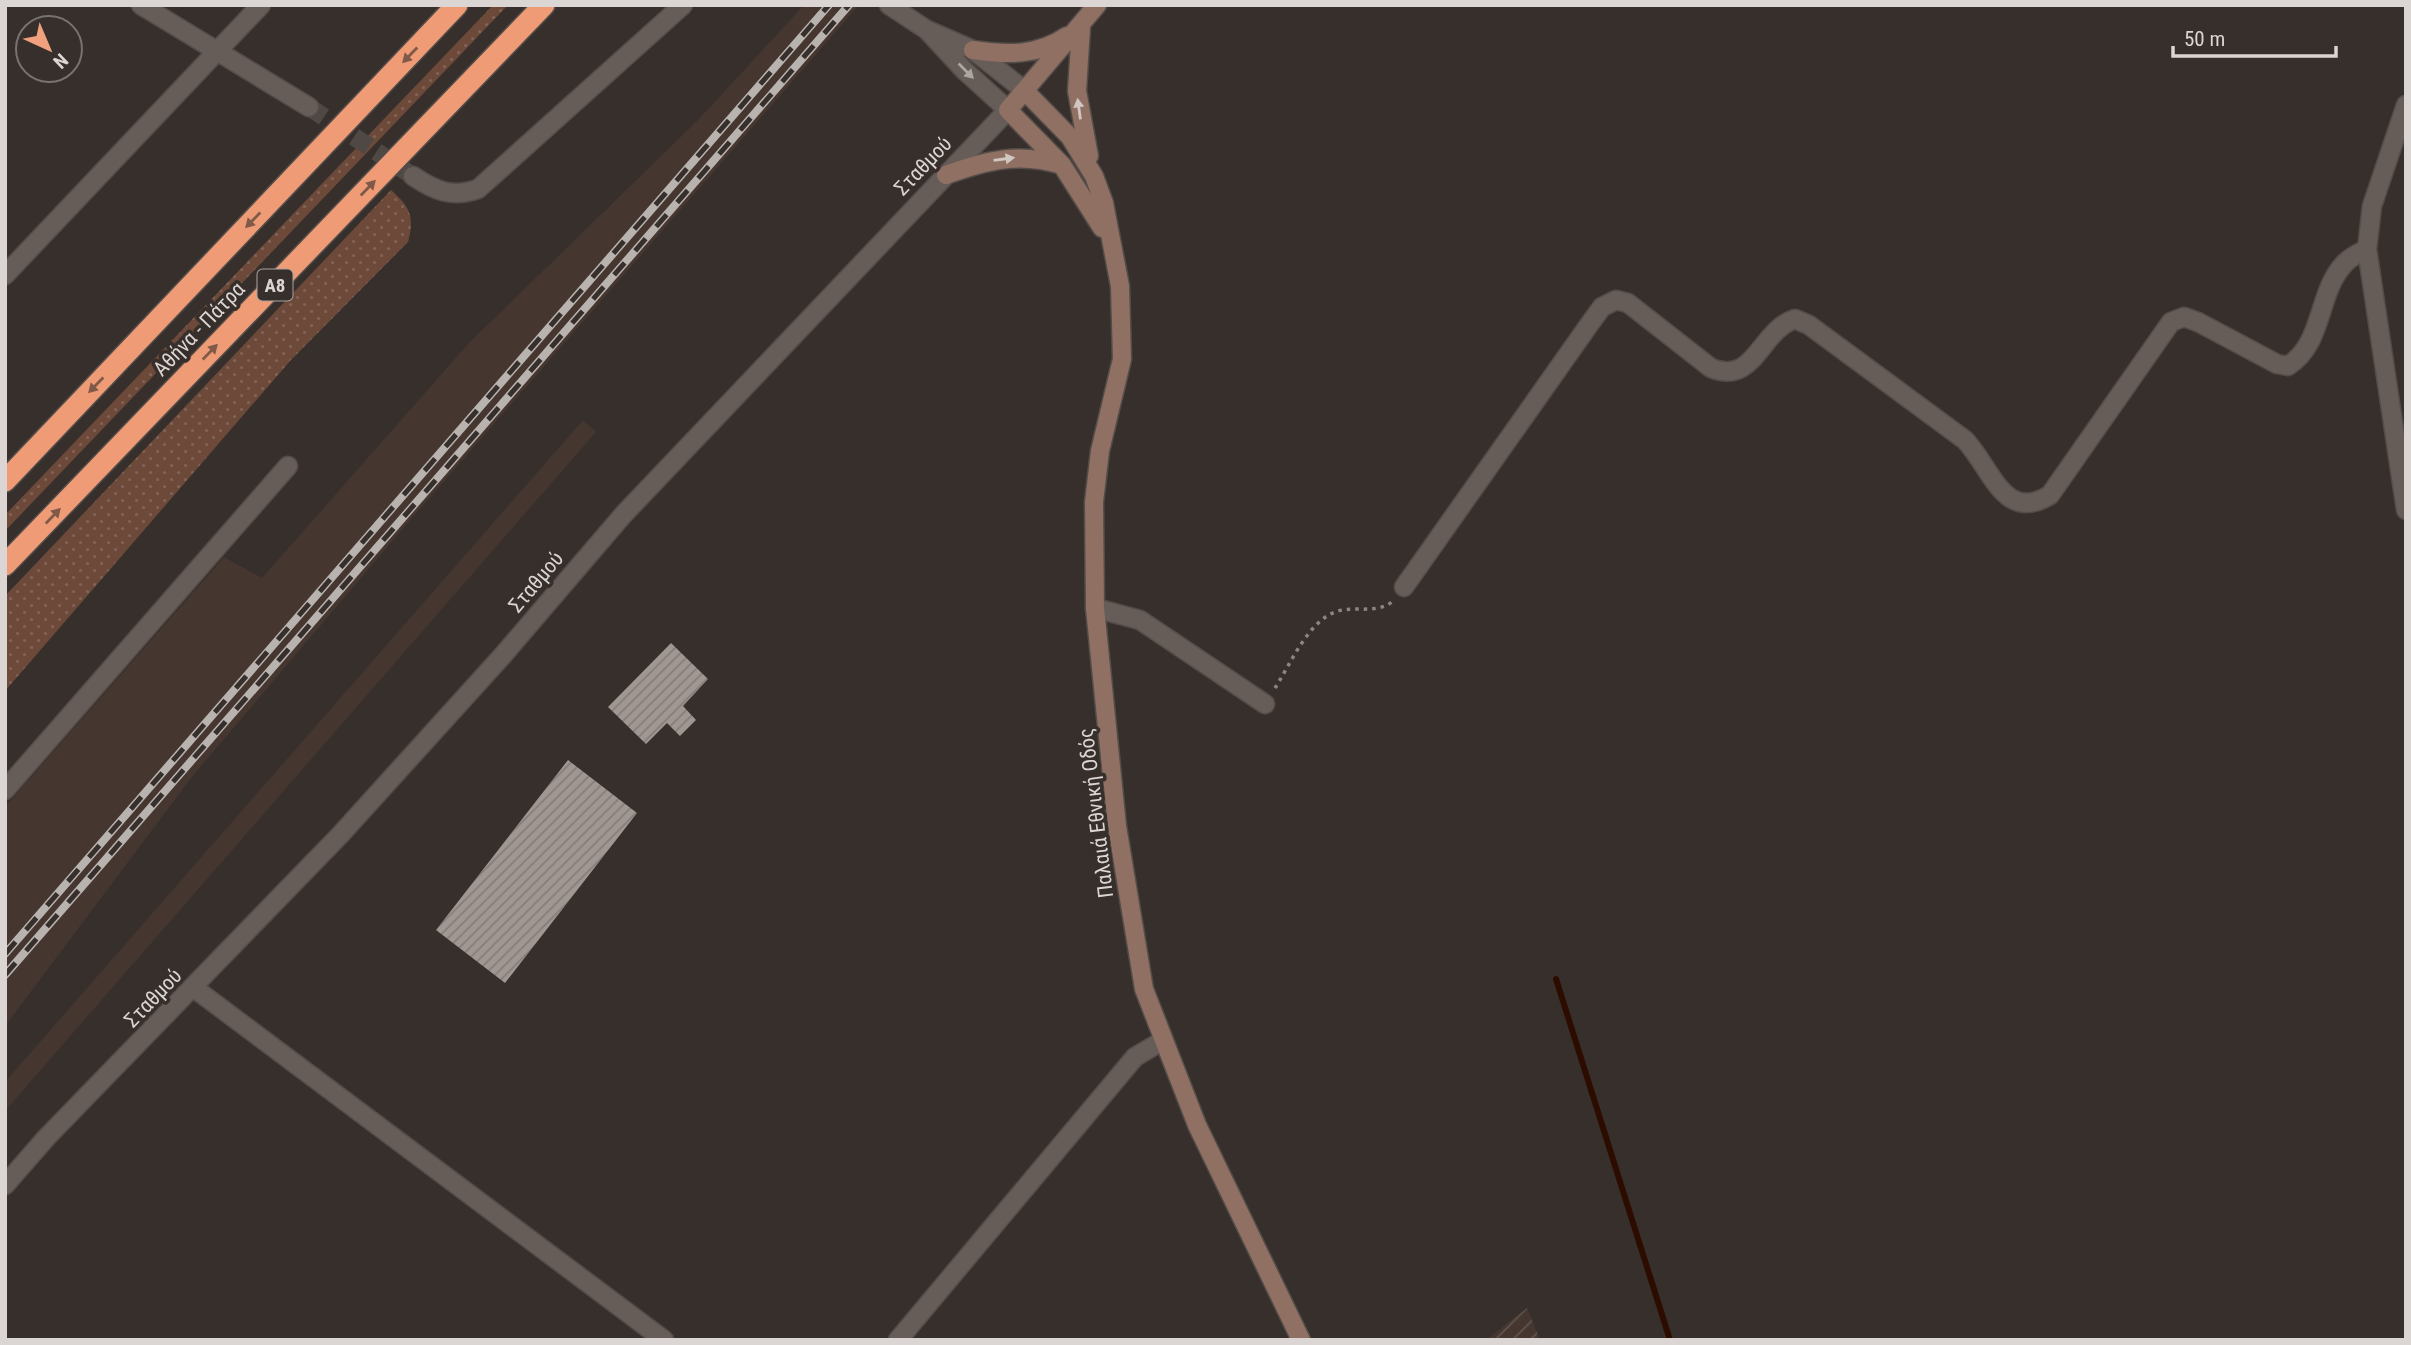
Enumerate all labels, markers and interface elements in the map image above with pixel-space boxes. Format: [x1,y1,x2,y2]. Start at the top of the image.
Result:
north arrow [14,14,84,84]
scale bar [2173,14,2336,58]
text: 50 m [2184,27,2225,51]
one-way arrow [402,46,418,63]
text: N [48,49,73,73]
one-way arrow [957,63,974,79]
one-way arrow [1074,98,1085,120]
street label: Σταθμού [889,132,957,200]
one-way arrow [993,153,1015,164]
one-way arrow [360,180,376,197]
one-way arrow [245,211,261,229]
road number: Α8 [258,270,292,300]
street label: Αθήνα - Πάτρα [148,277,250,381]
one-way arrow [202,344,218,361]
one-way arrow [89,376,105,393]
one-way arrow [44,508,60,525]
street label: Σταθμού [504,547,568,617]
street label: Παλαιά Εθνική Οδός [1074,727,1118,899]
street label: Σταθμού [119,964,187,1032]

